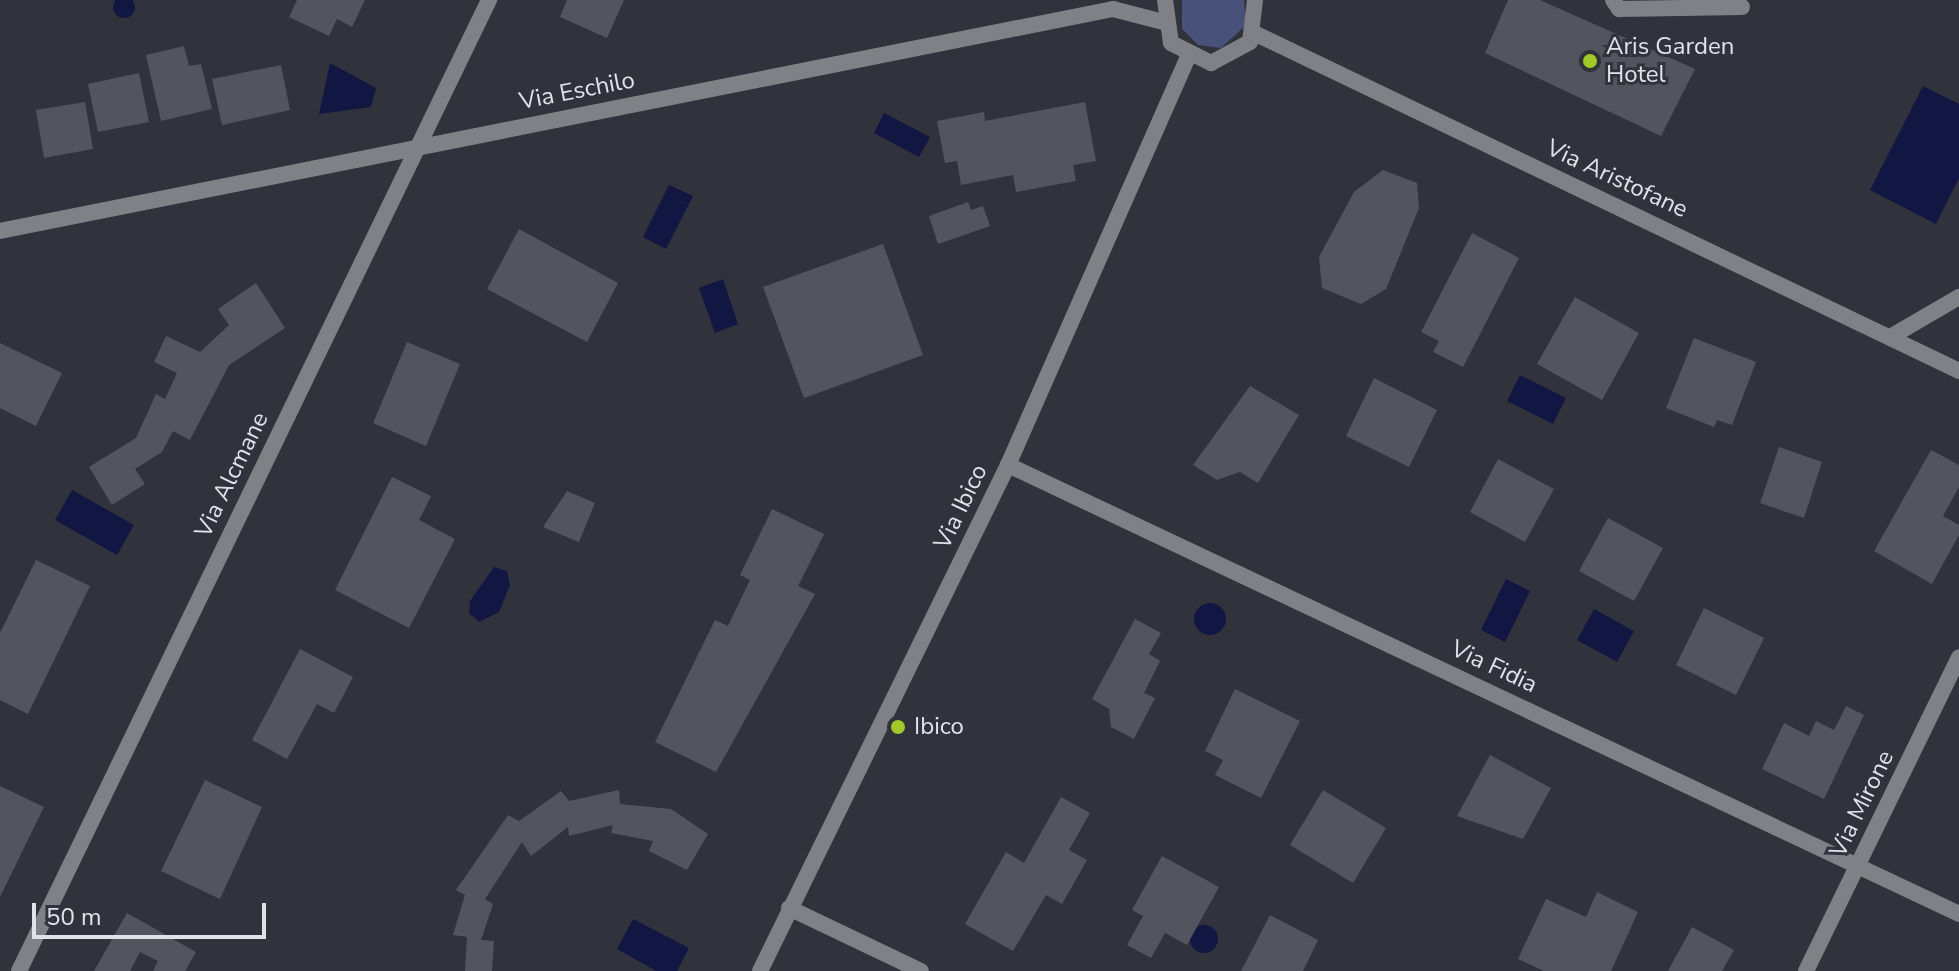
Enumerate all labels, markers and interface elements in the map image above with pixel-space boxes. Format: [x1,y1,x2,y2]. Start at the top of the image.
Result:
place label: Aris Garden Hotel [1606,33,1734,89]
marker: Aris Garden Hotel [1581,52,1599,70]
street label: Via Eschilo [517,66,637,116]
street label: Via Aristofane [1542,134,1692,224]
street label: Via Alcmane [189,407,275,543]
street label: Via Ibico [928,460,994,554]
street label: Via Fidia [1446,635,1542,699]
place label: Ibico [914,713,964,741]
marker: Ibico [889,718,907,736]
street label: Via Mirone [1824,746,1900,862]
scale bar [36,887,270,937]
text: 50 m [46,901,102,933]

